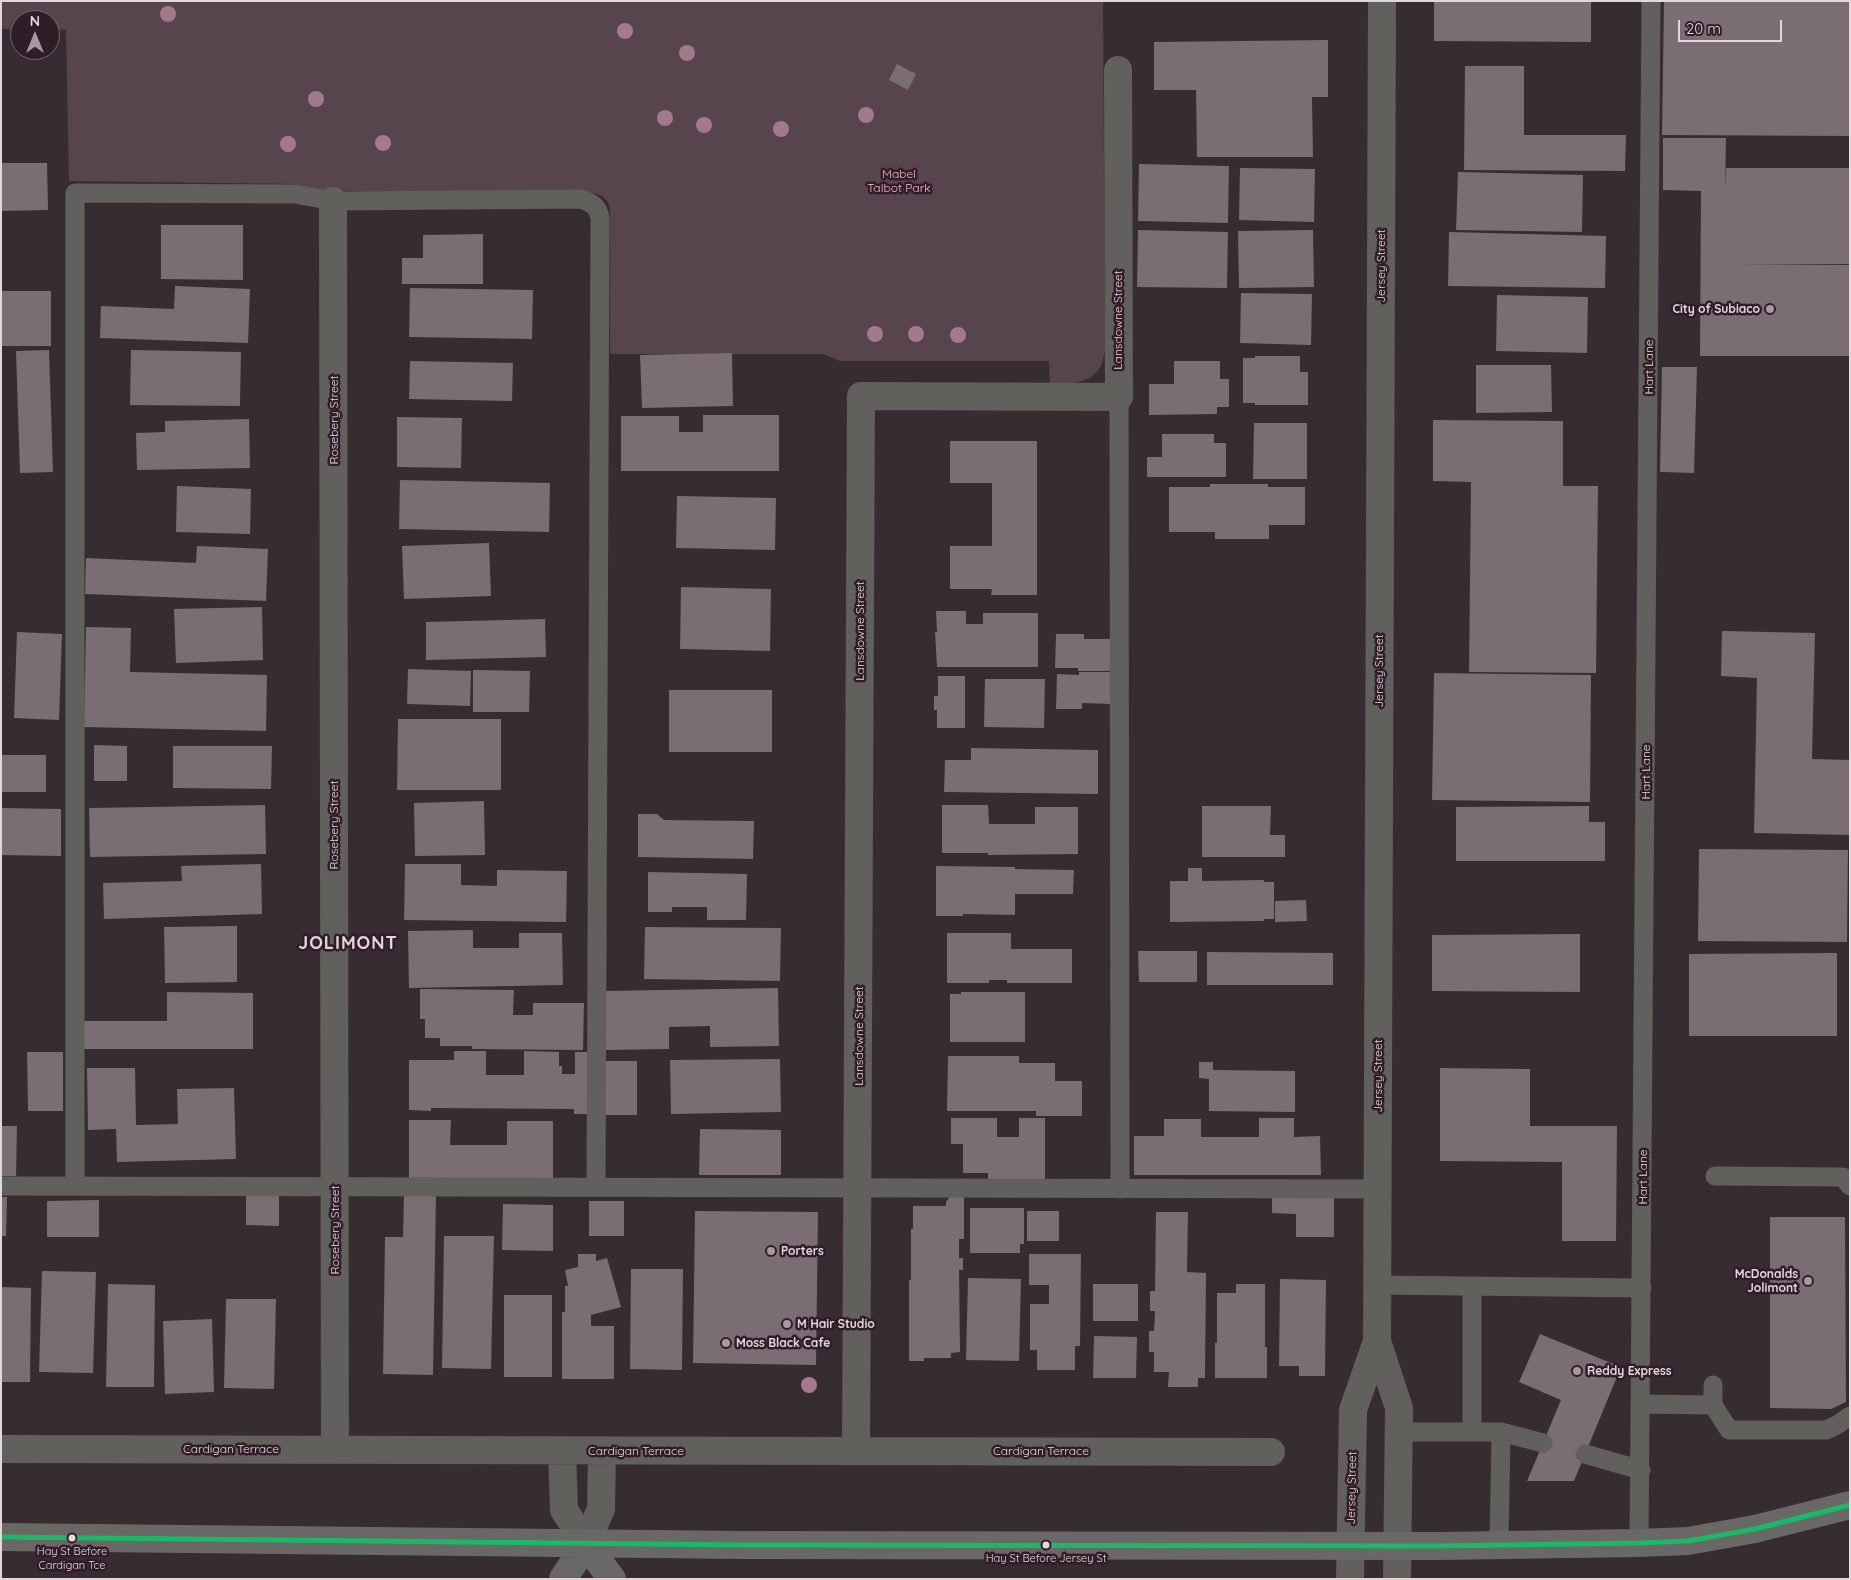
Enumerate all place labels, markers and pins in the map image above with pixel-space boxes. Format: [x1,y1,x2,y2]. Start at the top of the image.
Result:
place label: City of Subiaco [1672,302,1760,316]
marker: City of Subiaco [1764,303,1776,315]
place label: Porters [781,1244,824,1258]
marker: Porters [765,1245,777,1257]
place label: McDonalds Jolimont [1735,1267,1798,1295]
marker: McDonalds Jolimont [1802,1275,1814,1287]
place label: M Hair Studio [797,1317,875,1331]
marker: M Hair Studio [781,1318,793,1330]
place label: Moss Black Cafe [736,1336,830,1350]
marker: Moss Black Cafe [720,1337,732,1349]
place label: Reddy Express [1587,1364,1672,1378]
marker: Reddy Express [1571,1365,1583,1377]
marker: Hay St Before Cardigan Tce [67,1533,77,1543]
marker: Hay St Before Jersey St [1041,1540,1051,1550]
place label: Hay St Before Cardigan Tce [37,1545,107,1571]
place label: Hay St Before Jersey St [986,1552,1106,1566]

